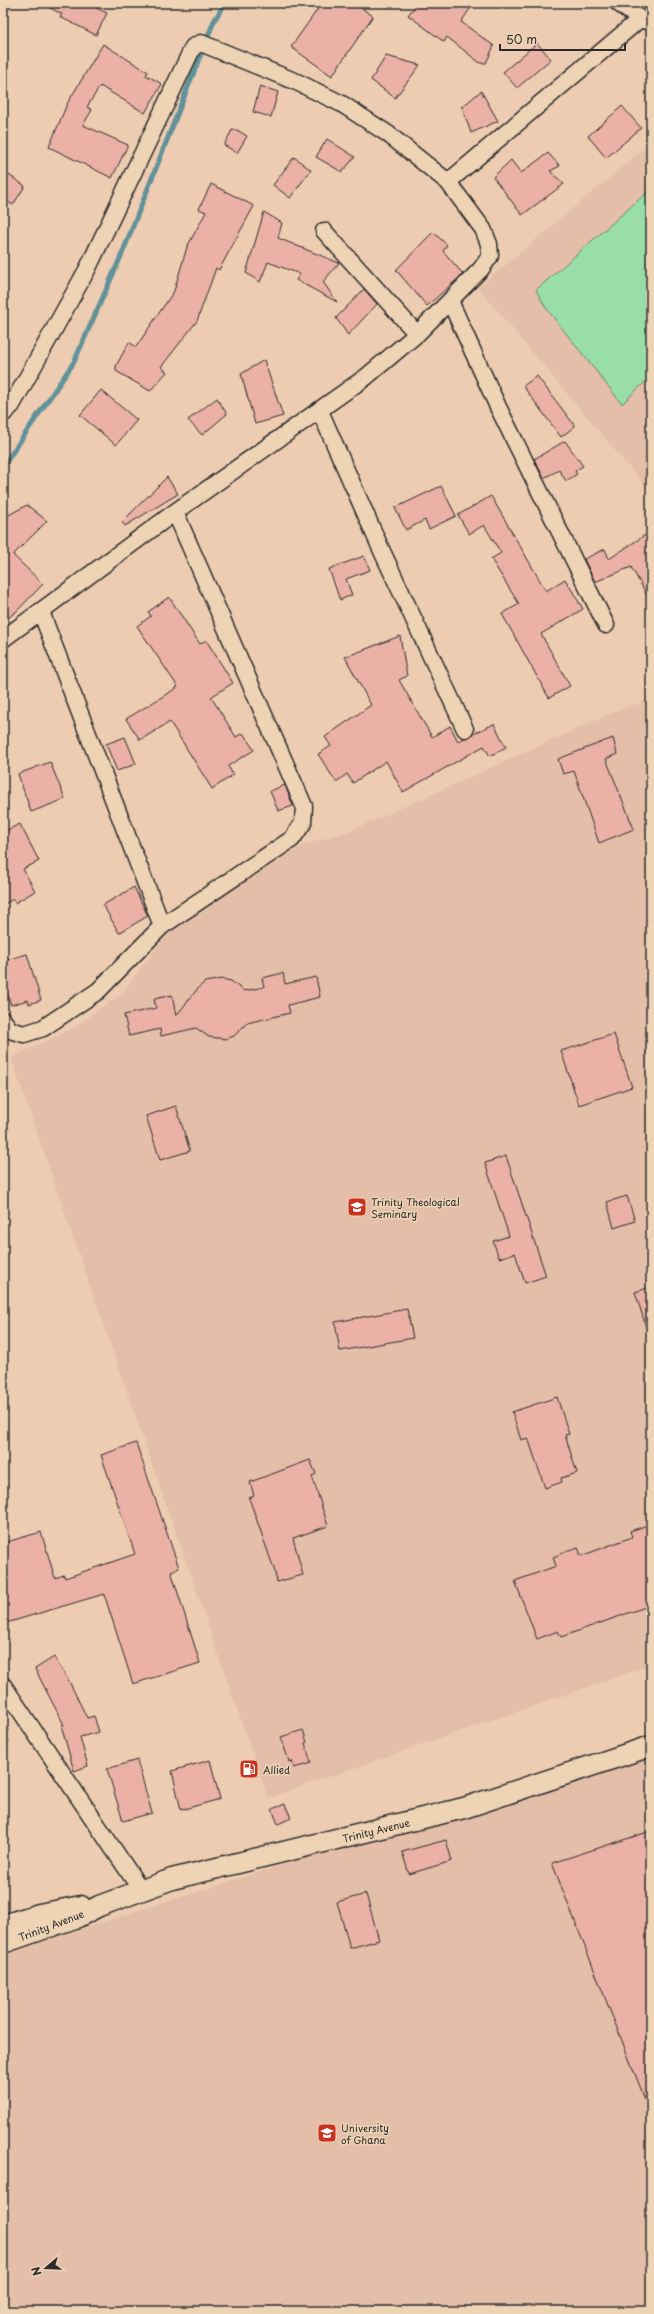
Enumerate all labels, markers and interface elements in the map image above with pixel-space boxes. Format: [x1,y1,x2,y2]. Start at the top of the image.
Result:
scale bar [500,26,625,52]
text: 50 m [506,30,537,48]
place label: Trinity Theological Seminary [371,1194,460,1221]
school or university icon: Trinity Theological Seminary [346,1196,368,1218]
fuel station icon: Allied [238,1758,260,1780]
place label: Allied [263,1762,290,1777]
street label: Trinity Avenue [341,1814,412,1846]
street label: Trinity Avenue [16,1905,86,1944]
place label: University of Ghana [341,2120,389,2147]
school or university icon: University of Ghana [316,2122,338,2144]
north arrow [26,2248,66,2288]
text: N [27,2264,46,2278]

